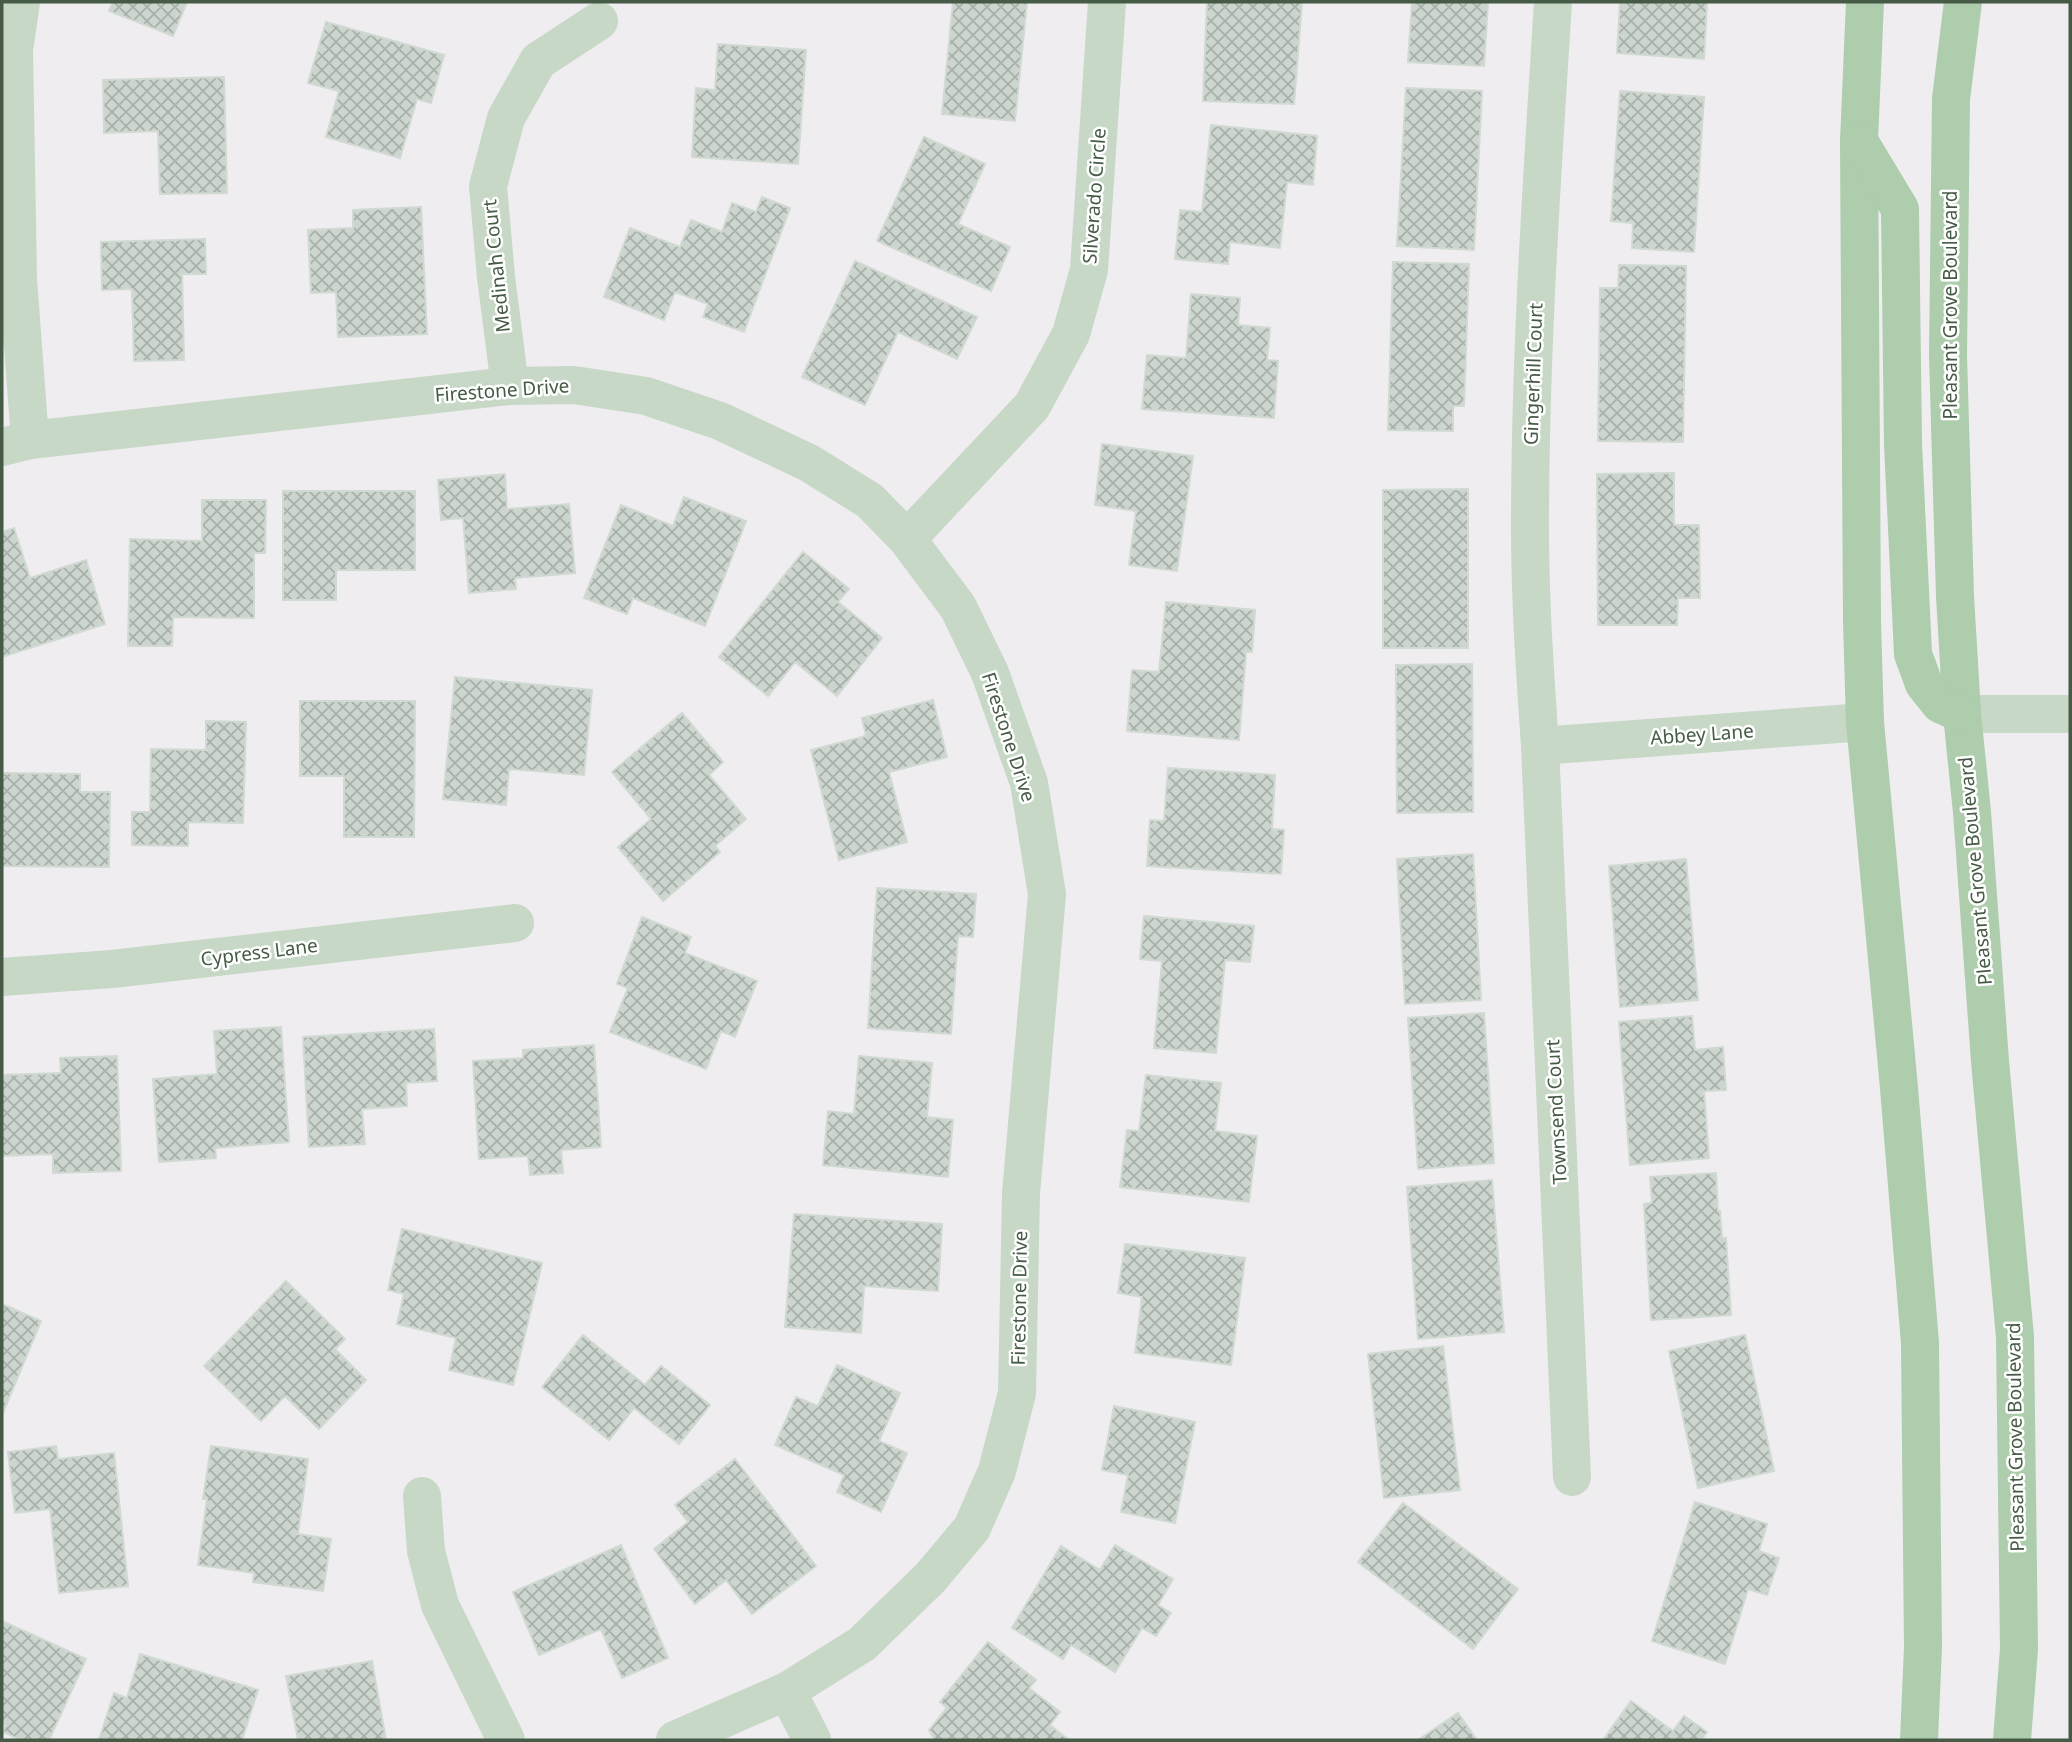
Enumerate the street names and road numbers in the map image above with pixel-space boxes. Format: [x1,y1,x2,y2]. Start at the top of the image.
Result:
street label: Silverado Circle [1076,127,1112,265]
street label: Pleasant Grove Boulevard [1937,190,1963,420]
street label: Medinah Court [476,198,516,334]
street label: Gingerhill Court [1518,302,1548,445]
street label: Firestone Drive [434,372,570,408]
street label: Firestone Drive [976,669,1042,805]
street label: Abbey Lane [1649,717,1755,751]
street label: Pleasant Grove Boulevard [1952,756,1998,986]
street label: Cypress Lane [199,932,319,972]
street label: Townsend Court [1539,1039,1573,1185]
street label: Firestone Drive [1005,1230,1033,1366]
street label: Pleasant Grove Boulevard [2000,1322,2030,1552]

